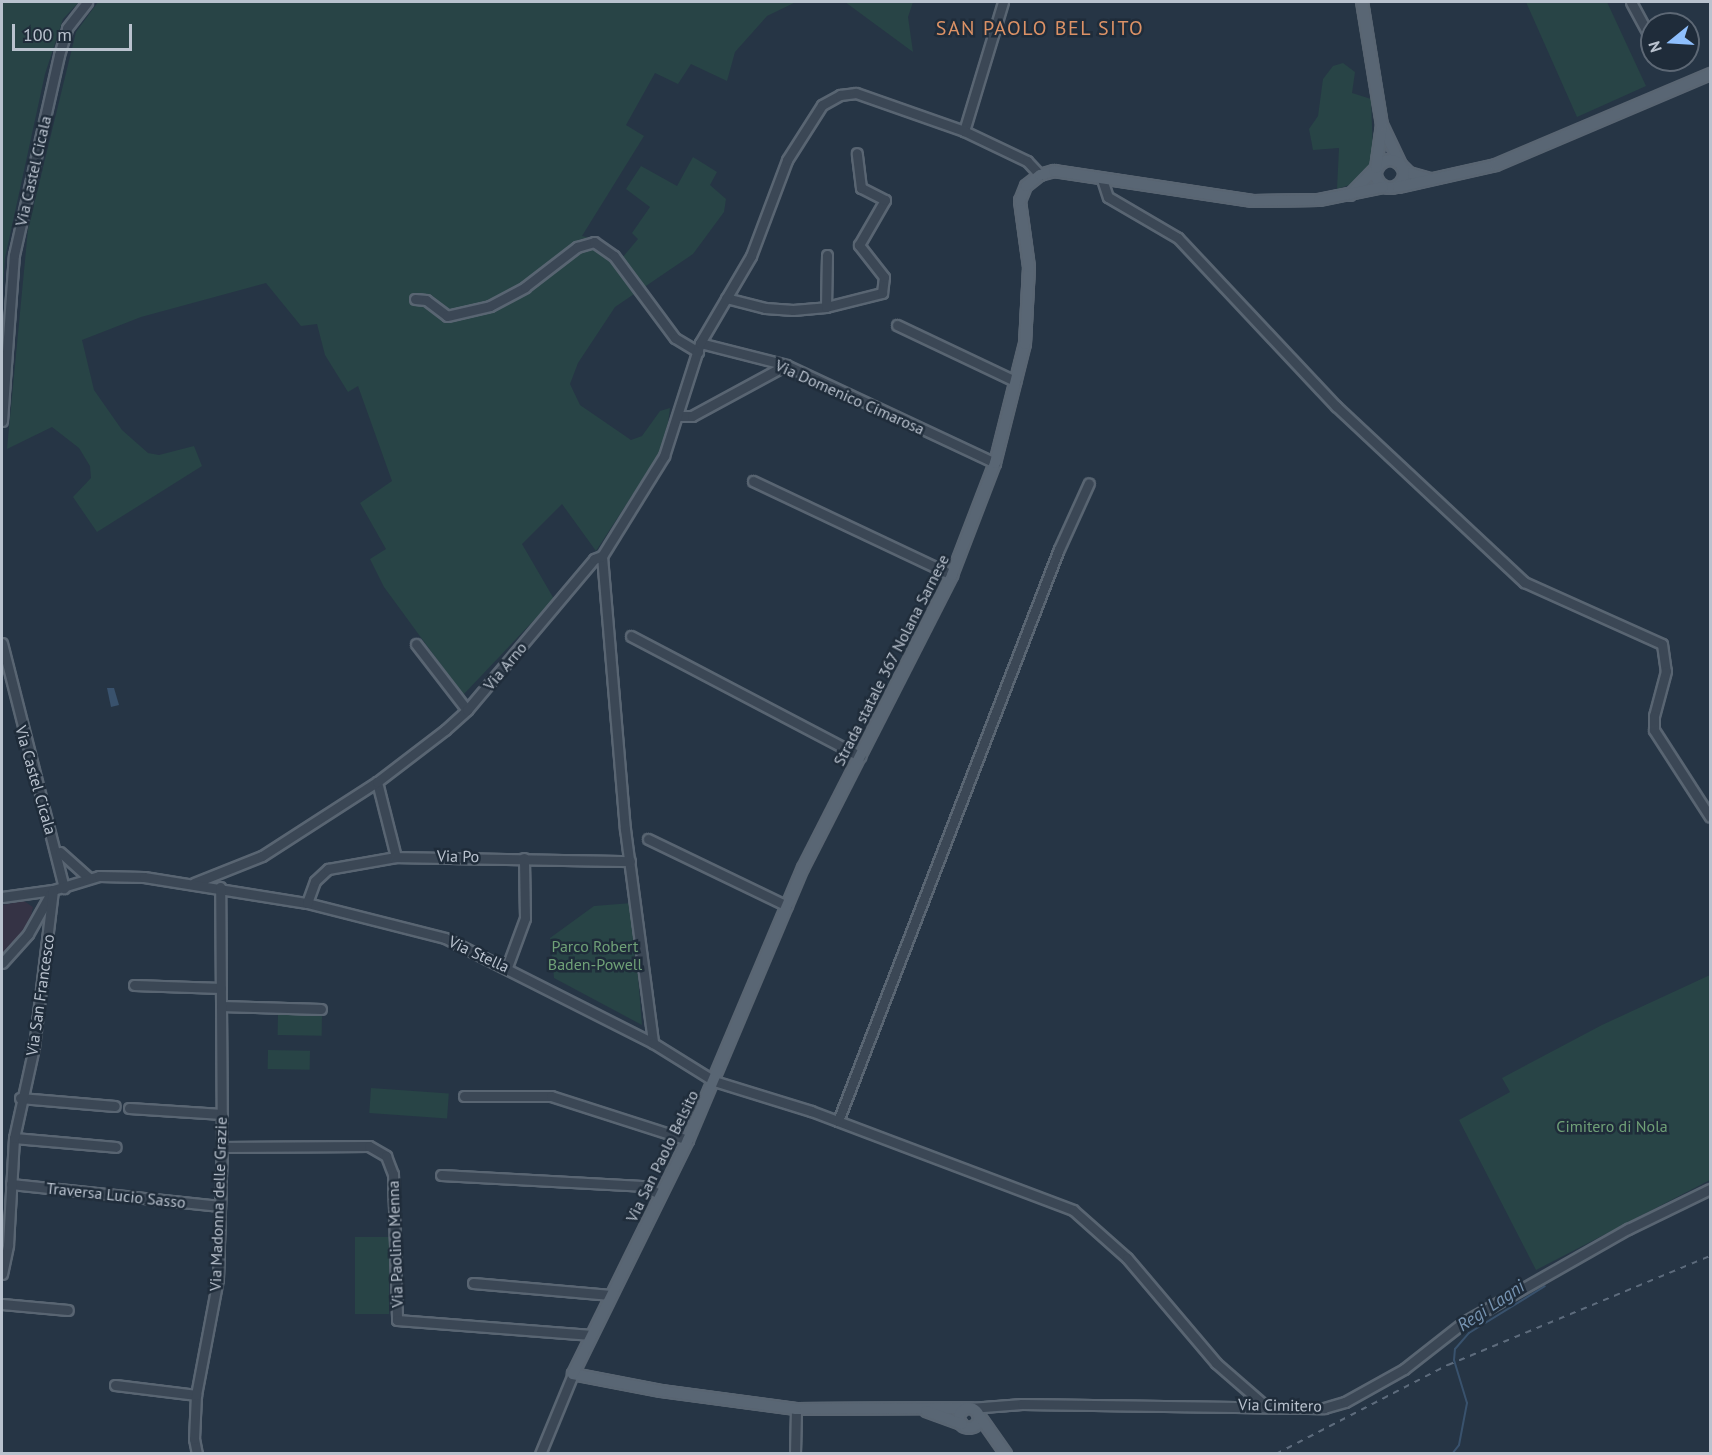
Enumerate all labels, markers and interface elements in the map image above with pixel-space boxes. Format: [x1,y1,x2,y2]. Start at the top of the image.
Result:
scale bar [15,12,135,50]
north arrow [1640,12,1700,72]
district label: SAN PAOLO BEL SITO [935,16,1145,40]
text: 100 m [23,23,72,46]
text: N [1644,39,1666,55]
street label: Via Castel Cicala [11,114,55,228]
street label: Via Domenico Cimarosa [772,355,928,439]
street label: Strada statale 367 Nolana Sarnese [829,551,953,769]
street label: Via Arno [479,638,531,694]
street label: Via Castel Cicala [11,723,61,837]
street label: Via Po [437,846,479,866]
street label: Via Stella [446,932,512,976]
street label: Via San Francesco [22,933,58,1057]
park label: Parco Robert Baden-Powell [548,936,642,974]
street label: Via San Paolo Belsito [622,1087,702,1225]
park label: Cimitero di Nola [1556,1116,1668,1136]
street label: Via Madonna delle Grazie [205,1117,231,1291]
street label: Traversa Lucio Sasso [45,1178,187,1212]
street label: Via Paolino Menna [383,1180,407,1308]
water label: Regi Lagni [1453,1276,1529,1336]
street label: Via Cimitero [1238,1395,1322,1415]

